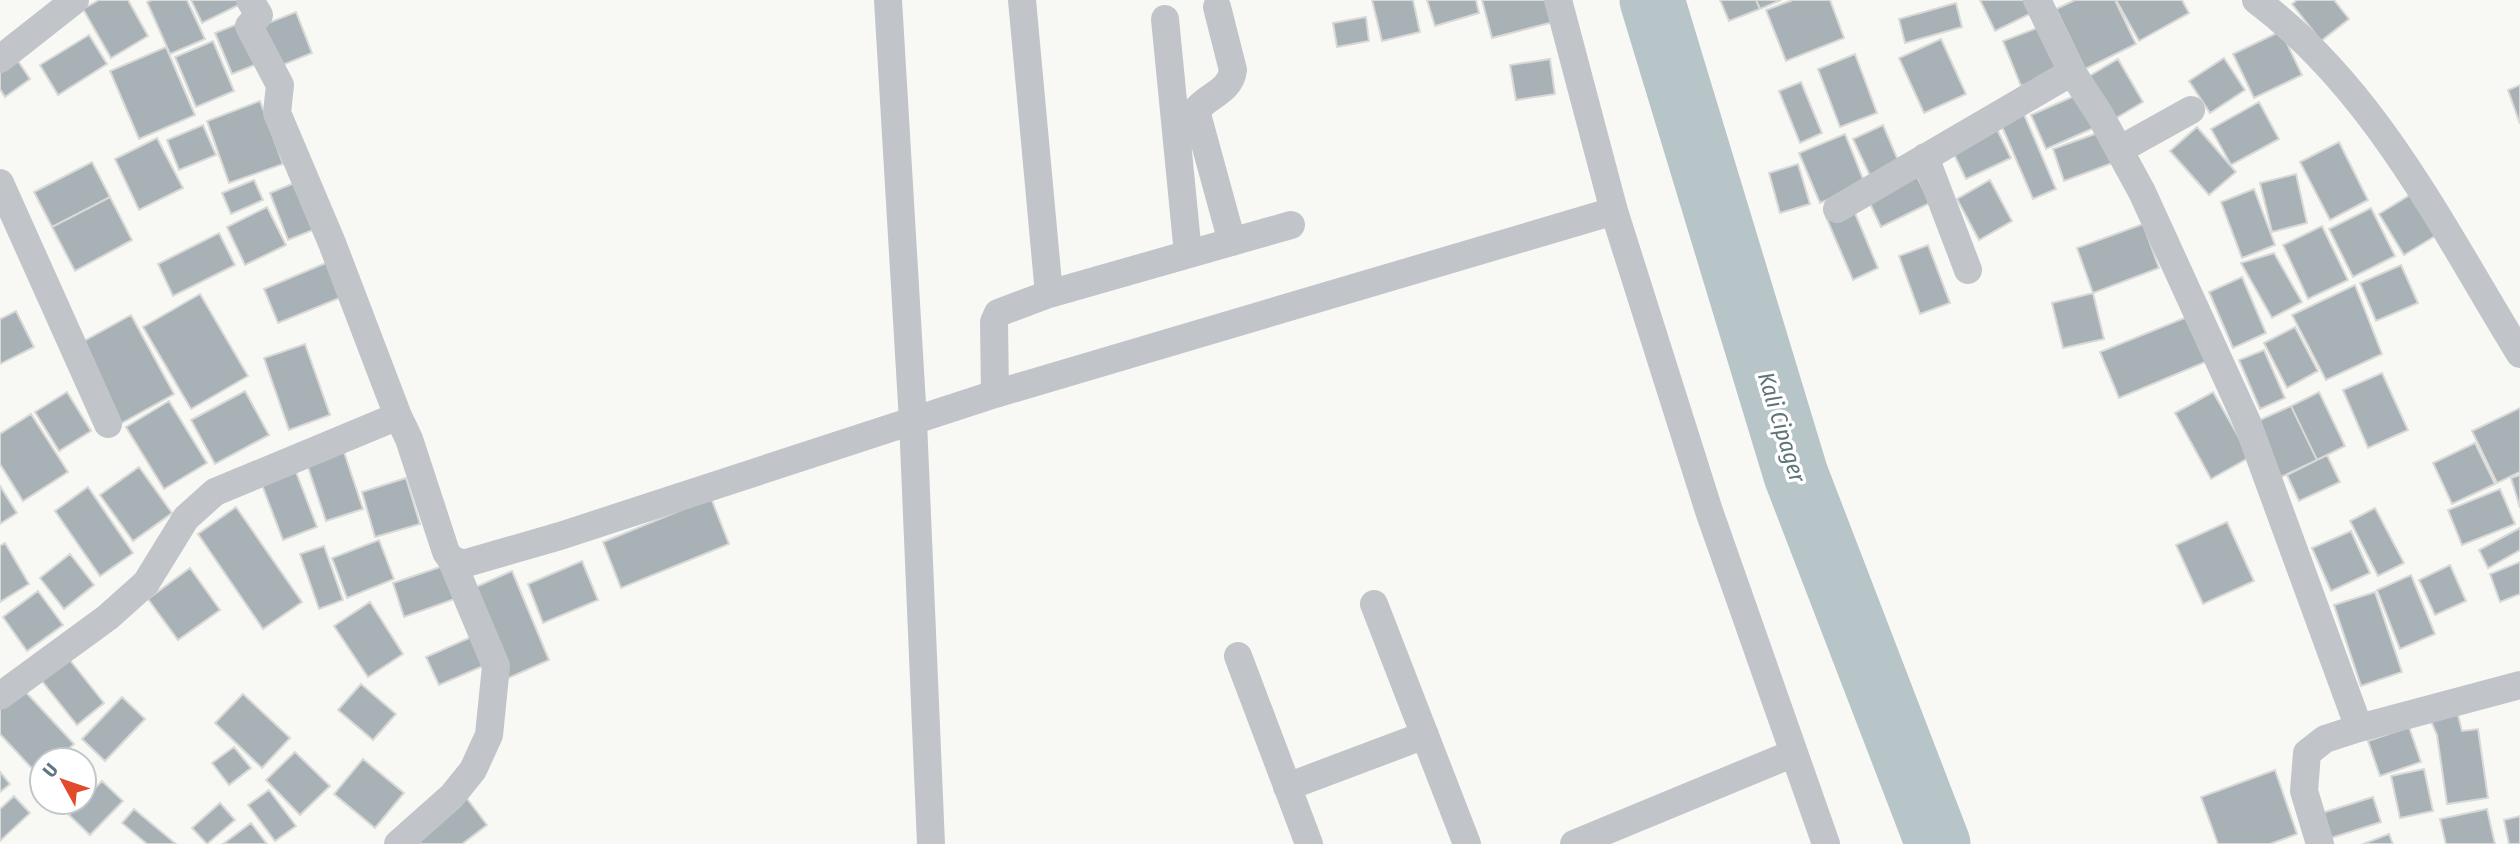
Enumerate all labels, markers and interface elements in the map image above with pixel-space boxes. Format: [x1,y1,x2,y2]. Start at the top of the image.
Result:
water label: Kali Cipager [1752,369,1812,486]
north arrow [28,746,98,816]
text: U [38,759,63,782]

